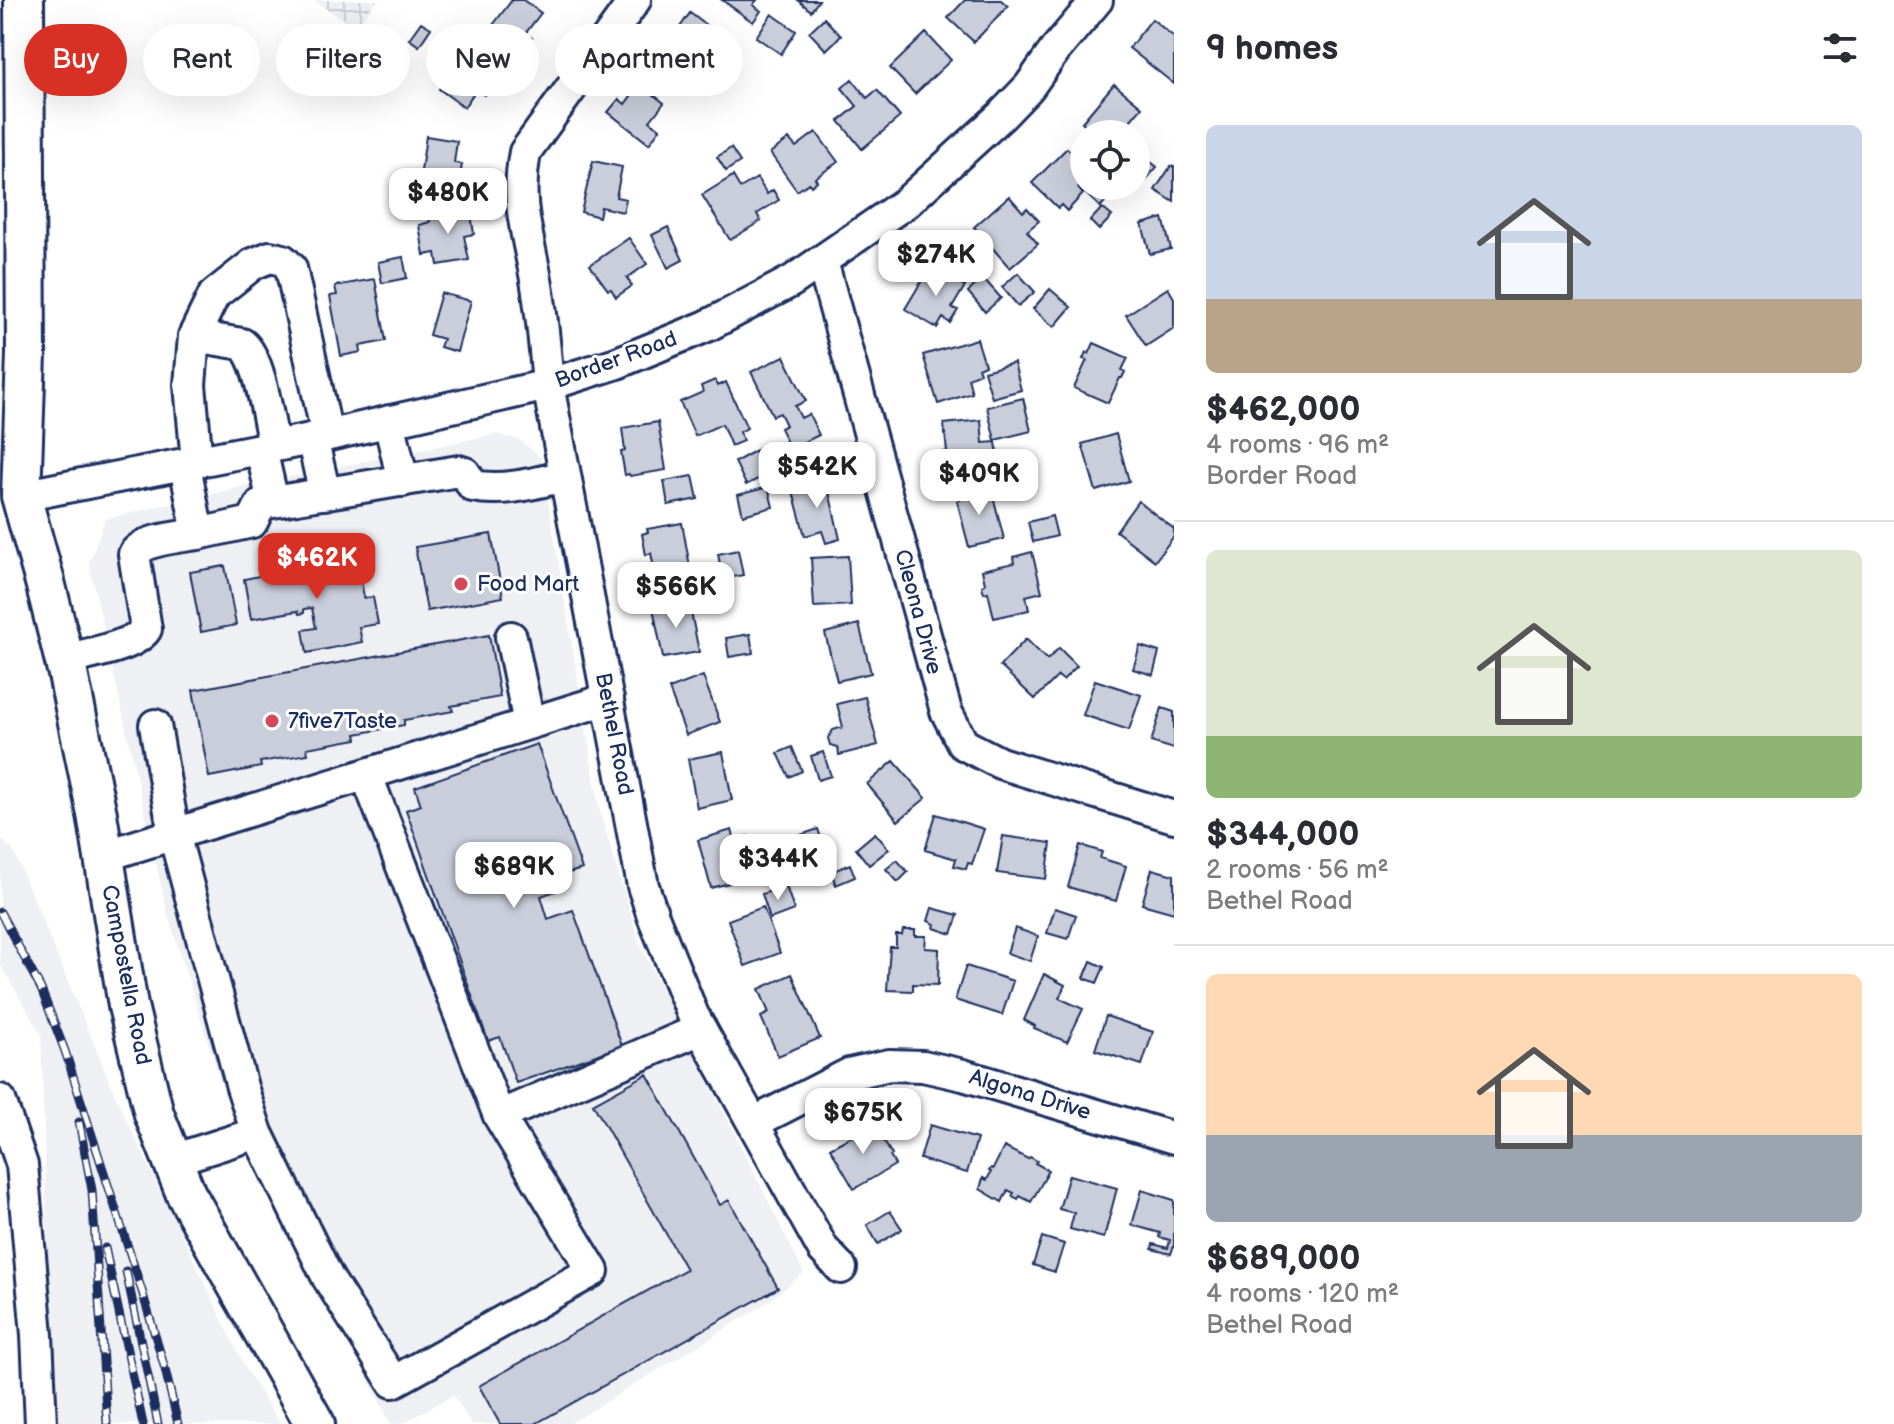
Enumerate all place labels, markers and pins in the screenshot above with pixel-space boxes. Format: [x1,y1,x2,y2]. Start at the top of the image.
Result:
pin: $480K [392,168,504,236]
pin: $274K [880,230,992,298]
pin: $542K [761,442,873,510]
pin: $409K [923,449,1035,517]
pin: $462K [261,533,373,601]
pin: $566K [620,562,732,630]
place label: Food Mart [477,571,580,598]
marker: Food Mart [452,575,470,593]
place label: 7five7Taste [288,708,397,735]
marker: 7five7Taste [263,712,281,730]
pin: $344K [722,834,834,902]
pin: $689K [458,842,570,910]
pin: $675K [807,1088,919,1156]

